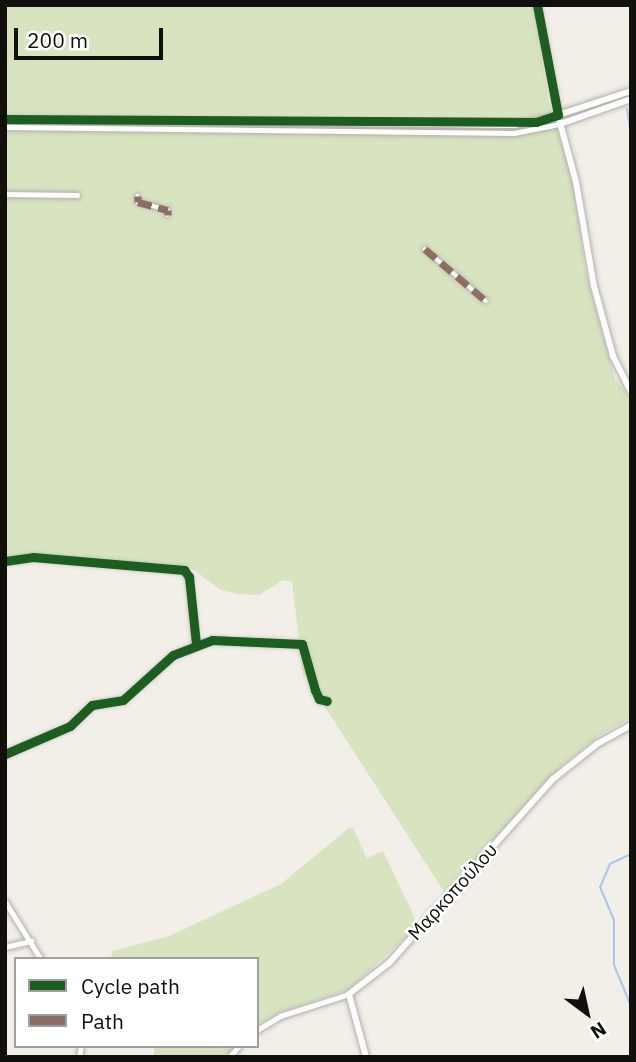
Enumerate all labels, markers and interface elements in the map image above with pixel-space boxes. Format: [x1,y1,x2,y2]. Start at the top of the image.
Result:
scale bar [18,14,166,58]
text: 200 m [27,26,88,54]
street label: Μαρκοπούλου [404,839,502,945]
legend [14,957,259,1048]
text: Cycle path [81,972,180,1000]
north arrow [552,978,622,1048]
text: Path [81,1007,124,1035]
text: N [586,1017,611,1044]

